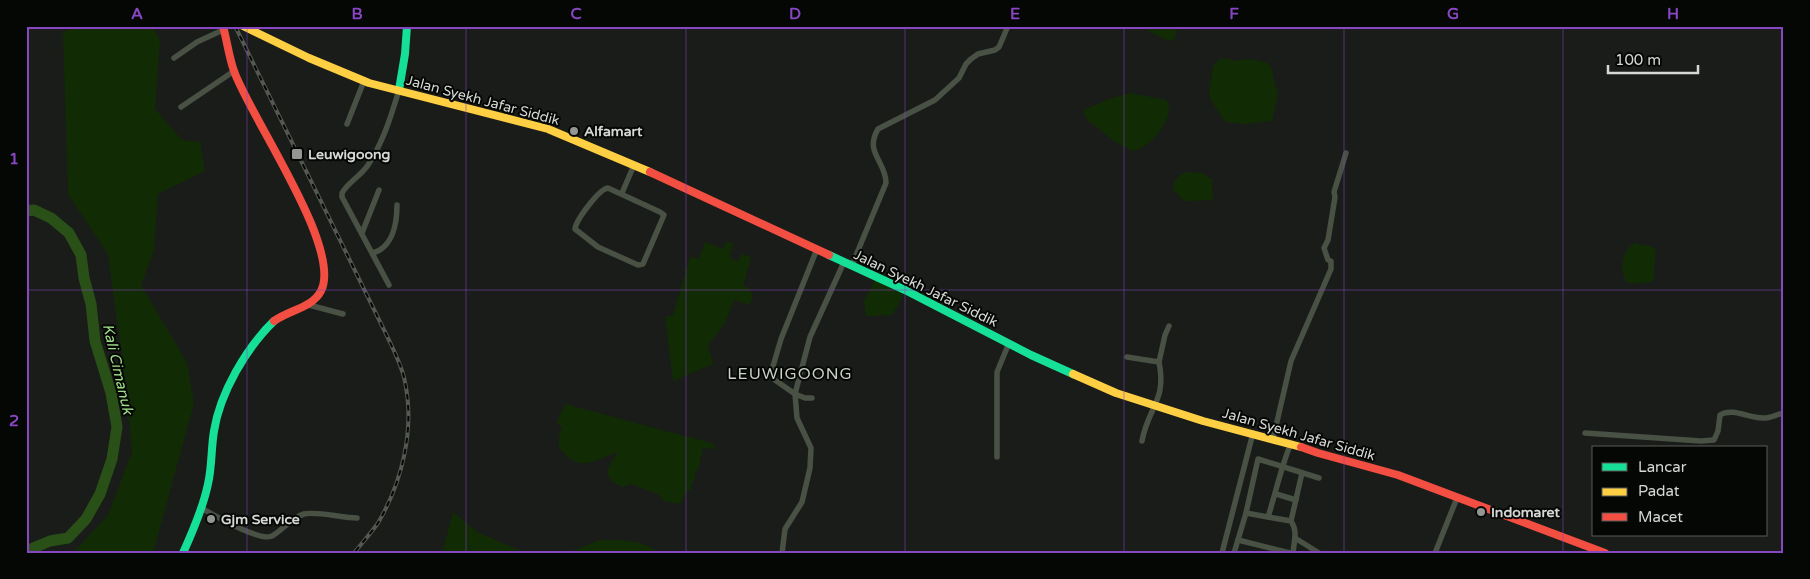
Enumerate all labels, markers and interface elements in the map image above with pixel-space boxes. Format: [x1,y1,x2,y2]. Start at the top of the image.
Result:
text: A [131,4,143,24]
text: B [351,4,363,24]
text: C [570,4,582,24]
text: D [789,4,801,24]
text: E [1010,4,1020,24]
text: F [1229,4,1239,24]
text: G [1447,4,1459,24]
text: H [1667,4,1679,24]
scale bar [1608,42,1698,74]
text: 100 m [1615,51,1661,69]
street label: Jalan Syekh Jafar Siddik [404,72,562,129]
place label: Alfamart [584,123,643,140]
marker: Alfamart [568,125,580,137]
place label: Leuwigoong [308,146,390,163]
marker: Leuwigoong [290,147,304,161]
text: 1 [9,149,19,169]
street label: Jalan Syekh Jafar Siddik [851,246,1001,331]
water label: Kali Cimanuk [99,322,138,418]
district label: LEUWIGOONG [727,364,853,384]
street label: Jalan Syekh Jafar Siddik [1220,405,1378,465]
text: 2 [9,411,19,431]
legend [1592,446,1768,536]
text: Lancar [1638,458,1687,476]
text: Padat [1638,482,1680,500]
place label: Indomaret [1491,504,1561,521]
marker: Indomaret [1475,506,1487,518]
text: Macet [1638,508,1683,526]
place label: Gjm Service [221,511,300,528]
marker: Gjm Service [205,513,217,525]

